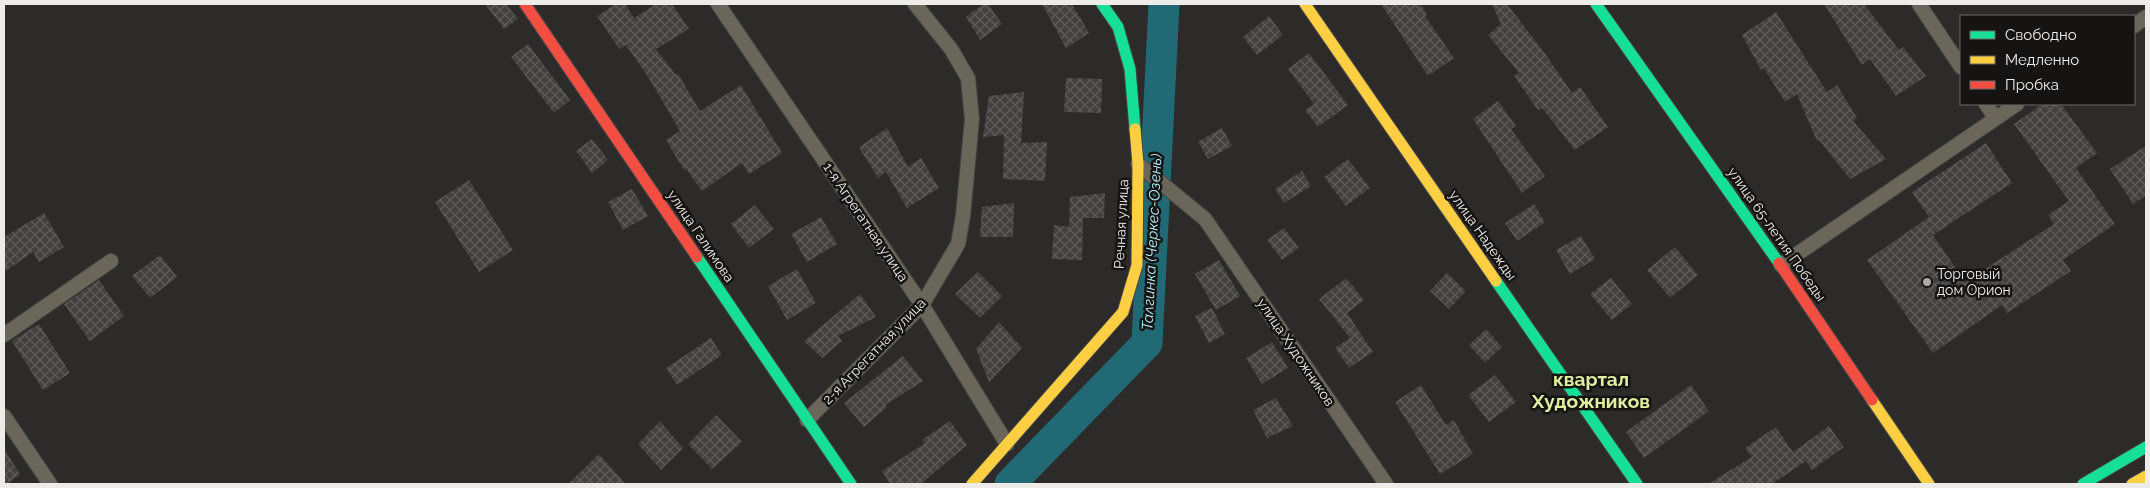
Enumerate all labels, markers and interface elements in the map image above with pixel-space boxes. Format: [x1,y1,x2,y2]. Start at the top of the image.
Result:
legend [1960,15,2135,105]
text: Свободно [2005,26,2077,44]
text: Медленно [2005,51,2079,69]
text: Пробка [2005,76,2059,94]
water label: Талгинка (Черкес-Озень) [1138,153,1166,331]
street label: 1-я Агрегатная улица [820,160,912,284]
street label: улица 65-летия Победы [1725,164,1829,304]
street label: Речная улица [1111,179,1131,269]
street label: улица Галимова [664,187,738,285]
street label: улица Надежды [1446,187,1520,283]
place label: Торговый дом Орион [1937,266,2011,298]
marker: Торговый дом Орион [1921,276,1933,288]
street label: 2-я Агрегатная улица [819,295,929,407]
street label: улица Художников [1254,295,1338,409]
district label: квартал Художников [1531,368,1650,412]

